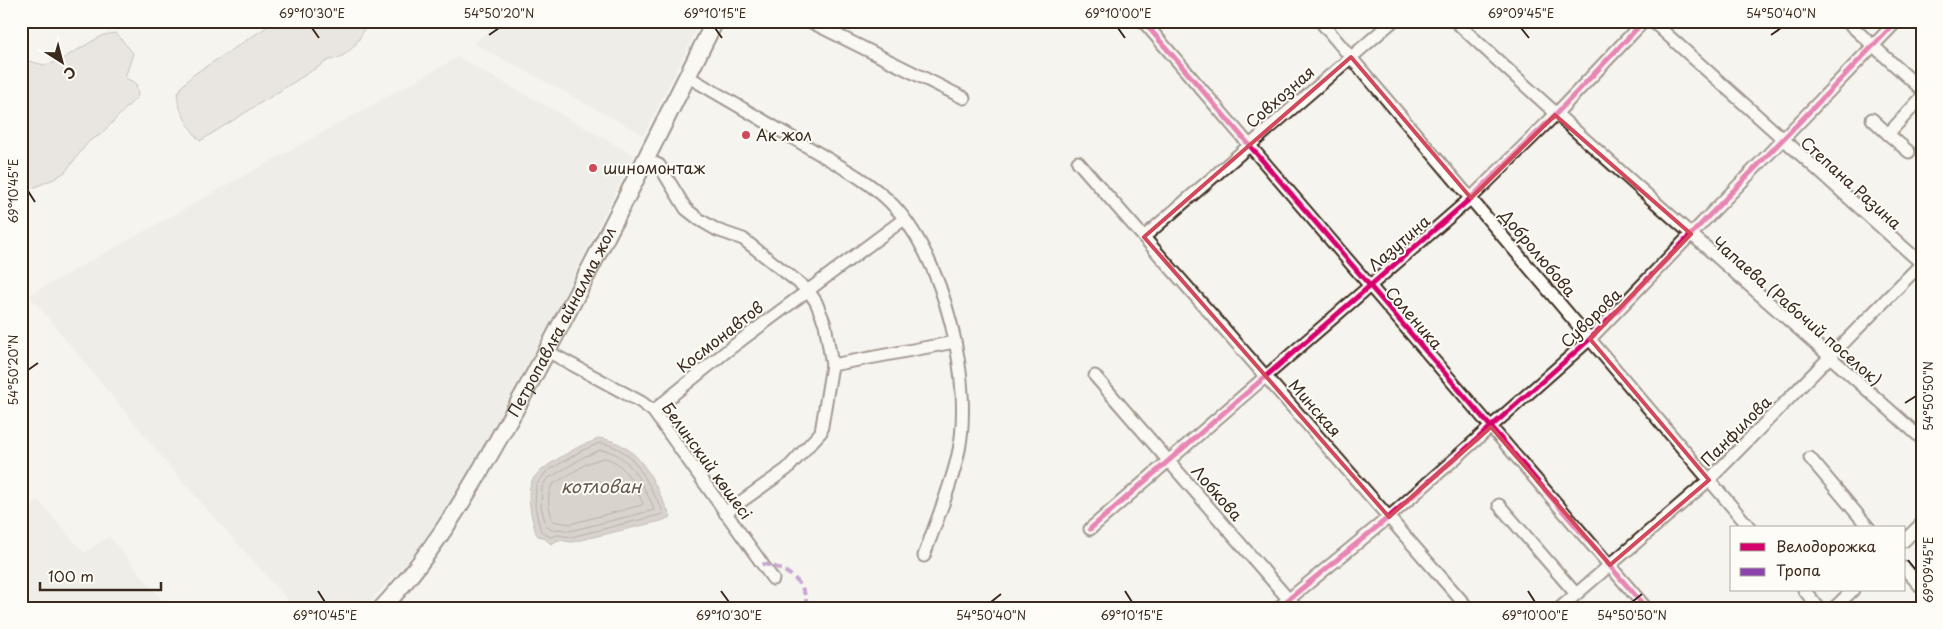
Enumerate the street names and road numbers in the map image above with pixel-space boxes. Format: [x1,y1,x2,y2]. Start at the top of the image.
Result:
street label: Совхозная [1240,59,1319,133]
street label: Степана Разина [1796,130,1908,234]
street label: Добролюбова [1494,203,1583,301]
street label: Лазутина [1362,208,1435,276]
street label: Петропавлға айналма жол [500,222,621,421]
street label: Чапаева (Рабочий поселок) [1708,230,1888,391]
street label: Соленика [1381,281,1449,354]
street label: Суворова [1554,282,1626,353]
street label: Космонавтов [671,295,768,378]
street label: Минская [1284,373,1348,442]
street label: Панфилова [1694,389,1776,471]
street label: Белинский көшесі [657,397,759,524]
street label: Лобкова [1187,459,1249,526]

